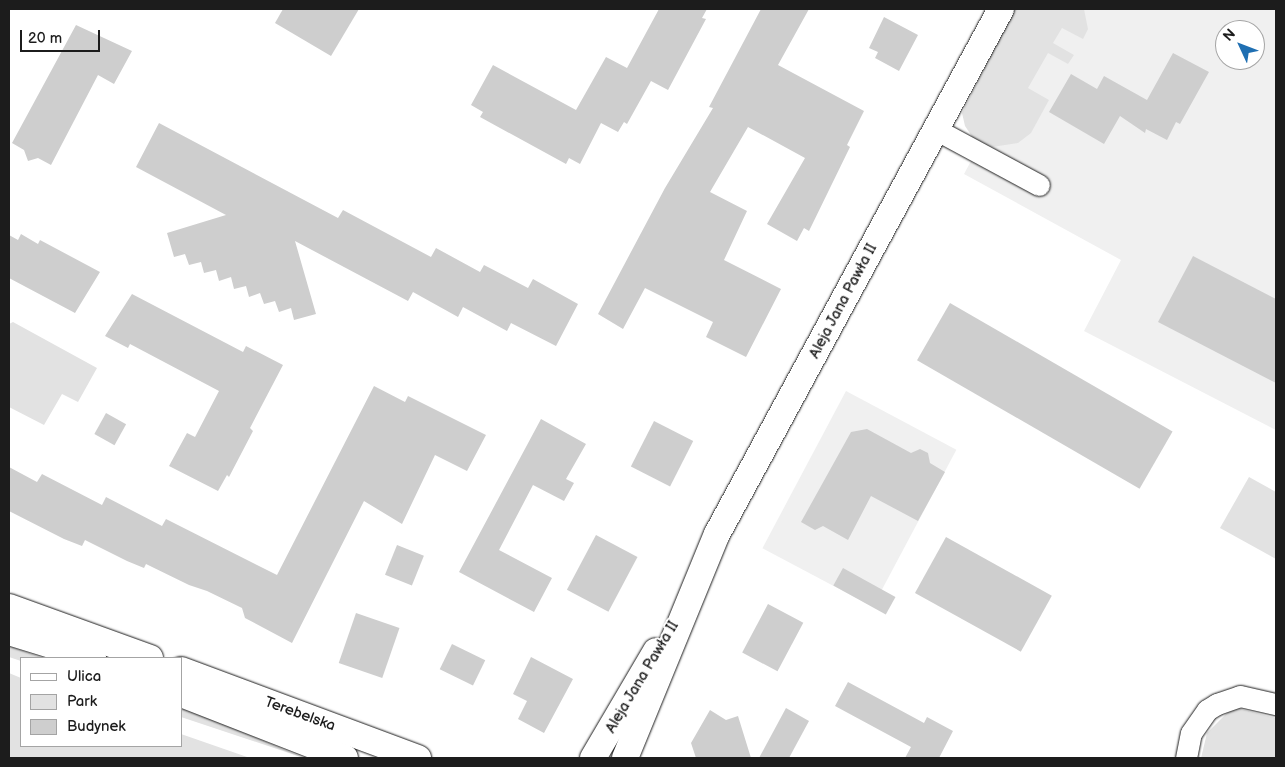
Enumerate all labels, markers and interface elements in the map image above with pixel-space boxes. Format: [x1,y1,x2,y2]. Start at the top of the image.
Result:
scale bar [22,20,102,52]
north arrow [1215,20,1265,70]
text: N [1220,25,1239,45]
text: 20 m [28,29,62,48]
street label: Aleja Jana Pawła II [805,240,881,362]
street label: Aleja Jana Pawła II [601,617,683,737]
legend [20,657,182,747]
text: Ulica [67,667,101,686]
text: Park [67,692,97,711]
street label: Terebelska [262,693,338,735]
text: Budynek [67,717,126,736]

